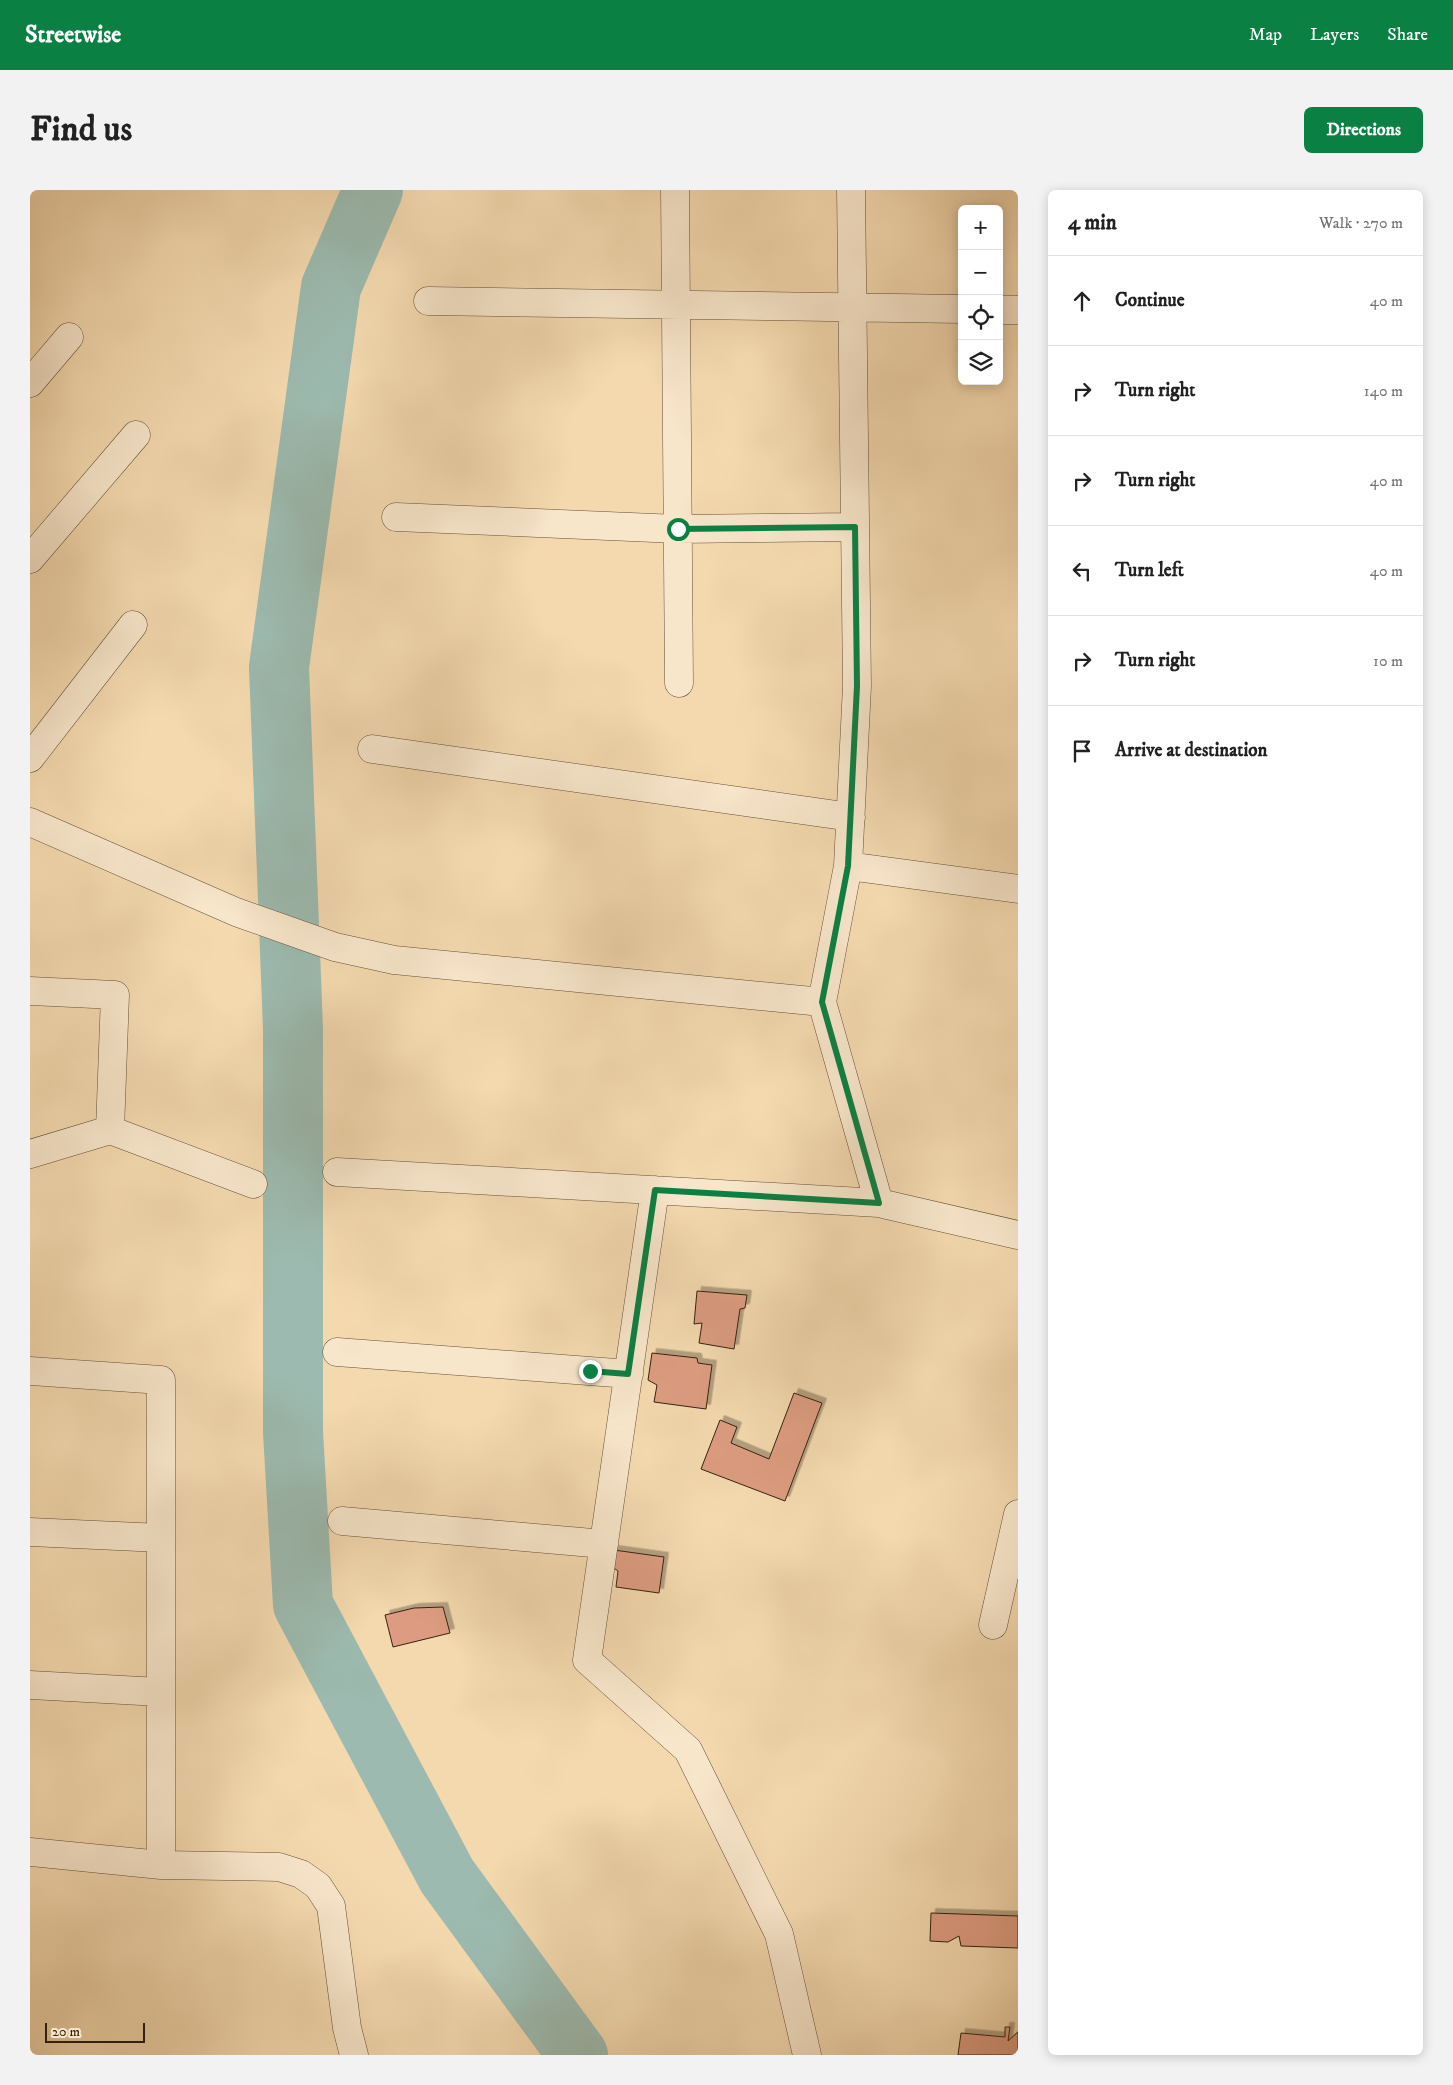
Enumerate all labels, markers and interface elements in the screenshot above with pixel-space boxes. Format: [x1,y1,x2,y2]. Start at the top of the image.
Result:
text: Streetwise [25,20,121,50]
text: Map [1249,24,1282,46]
text: Layers [1310,24,1359,46]
text: Share [1387,24,1428,46]
button: Directions [1304,107,1423,153]
text: Find us [30,108,132,152]
map controls [958,205,1003,385]
button: + [958,205,1003,250]
text: 4 min [1068,210,1117,236]
text: Walk · 270 m [1319,213,1403,233]
button: − [958,250,1003,295]
icon: ahead [1068,287,1096,315]
text: Continue [1115,289,1185,312]
text: 40 m [1370,291,1403,311]
button: locate [958,295,1003,340]
button: layers [958,340,1003,385]
icon: right [1068,377,1096,405]
text: Turn right [1115,379,1195,402]
text: 140 m [1364,381,1403,401]
icon: right [1068,467,1096,495]
text: Turn right [1115,469,1195,492]
text: 40 m [1370,471,1403,491]
route start [667,518,690,541]
icon: left [1068,557,1096,585]
text: Turn left [1115,559,1184,582]
text: 40 m [1370,561,1403,581]
icon: right [1068,647,1096,675]
text: Turn right [1115,649,1195,672]
text: 10 m [1373,651,1403,671]
icon: arrive [1068,737,1096,765]
text: Arrive at destination [1115,739,1267,762]
route end [579,1360,602,1383]
scale bar [45,2020,145,2043]
text: 20 m [52,2023,80,2041]

